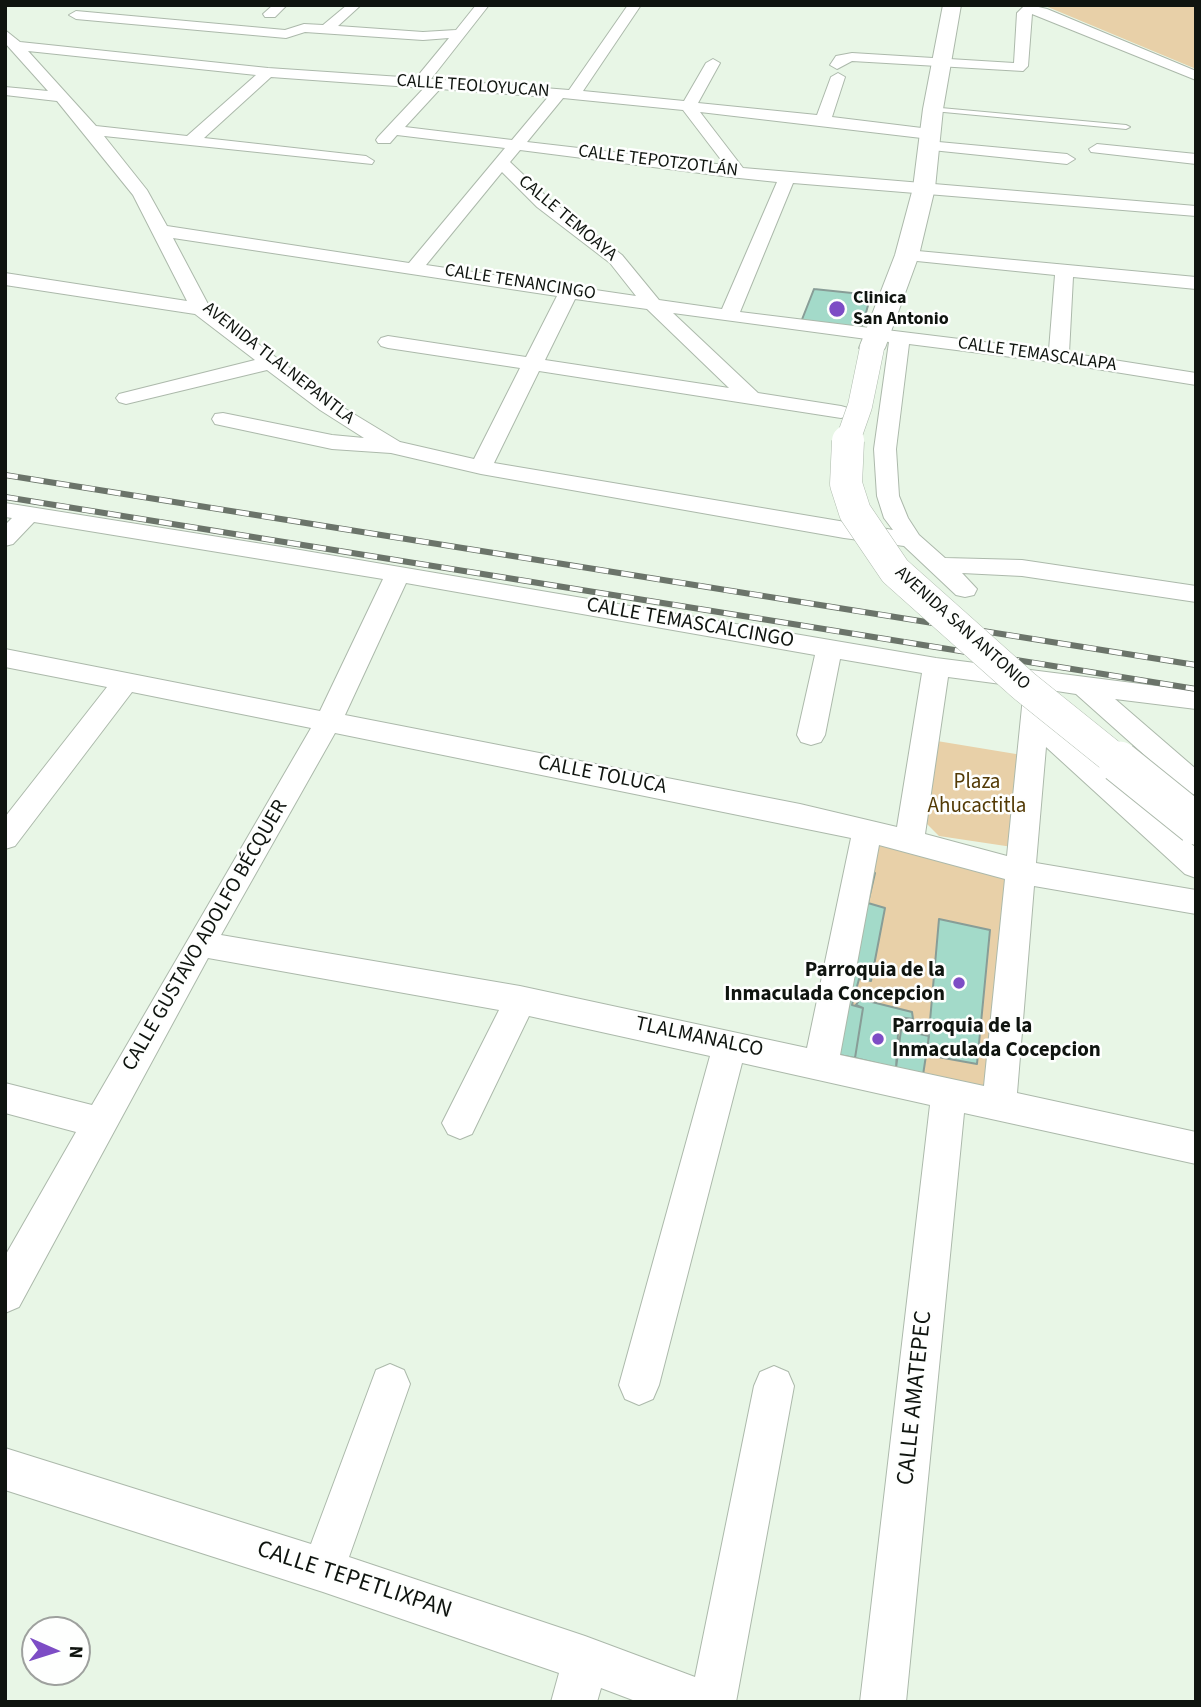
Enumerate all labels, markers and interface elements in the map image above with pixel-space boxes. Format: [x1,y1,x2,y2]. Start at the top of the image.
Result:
street label: CALLE TEOLOYUCAN [396,71,550,103]
street label: CALLE TEPOTZOTLÁN [577,141,739,183]
street label: CALLE TEMOAYA [513,171,621,267]
street label: CALLE TENANCINGO [443,260,597,306]
place label: Clinica San Antonio [853,288,949,330]
street label: AVENIDA TLALNEPANTLA [198,298,358,430]
marker: Clinica San Antonio [827,299,847,319]
street label: CALLE TEMASCALAPA [956,333,1118,377]
street label: AVENIDA SAN ANTONIO [890,563,1034,695]
street label: CALLE TEMASCALCINGO [584,593,796,655]
street label: CALLE TOLUCA [536,751,668,801]
park label: Plaza Ahucactitla [928,770,1026,820]
street label: CALLE GUSTAVO ADOLFO BÉCQUER [118,796,294,1076]
place label: Parroquia de la Inmaculada Concepcion [724,958,945,1008]
marker: Parroquia de la Inmaculada Concepcion [951,975,967,991]
street label: TLALMANALCO [633,1012,765,1064]
place label: Parroquia de la Inmaculada Cocepcion [892,1014,1101,1064]
marker: Parroquia de la Inmaculada Cocepcion [870,1031,886,1047]
street label: CALLE AMATEPEC [893,1309,939,1487]
street label: CALLE TEPETLIXPAN [253,1536,455,1626]
north arrow [21,1616,91,1686]
text: N [62,1645,89,1659]

